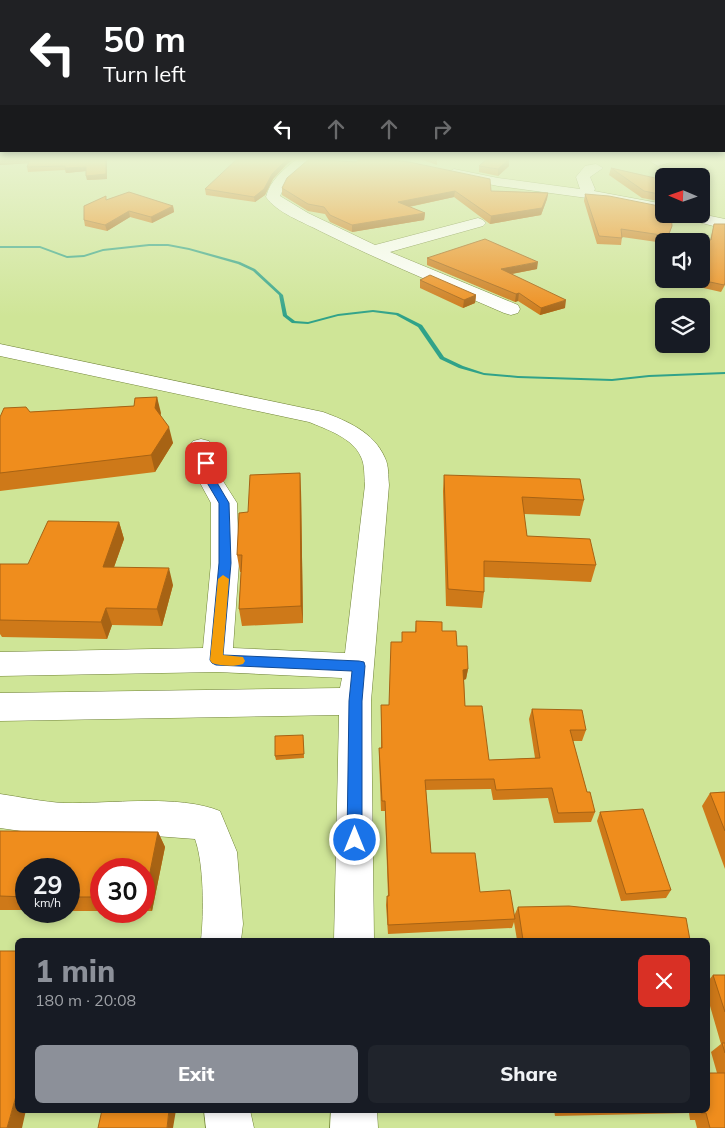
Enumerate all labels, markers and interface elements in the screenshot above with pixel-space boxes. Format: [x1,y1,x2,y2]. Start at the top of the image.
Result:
text: 50 m [103,17,186,61]
icon: left [20,20,85,85]
text: Turn left [103,60,186,88]
icon: left [269,115,297,143]
icon: ahead [322,115,350,143]
icon: ahead [375,115,403,143]
icon: right [428,115,456,143]
north arrow [655,168,710,222]
map controls [655,168,710,353]
button: sound [655,233,710,288]
button: layers [655,298,710,353]
pin [185,442,227,484]
icon: arrive [192,449,220,477]
position arrow [328,813,380,865]
speed limit sign: 30 [90,858,155,923]
text: 29 [32,869,63,900]
text: km/h [34,895,61,910]
text: 1 min [35,952,115,990]
button: close [638,955,690,1007]
text: 180 m · 20:08 [35,990,136,1010]
button: Exit [35,1045,358,1103]
button: Share [368,1045,690,1103]

